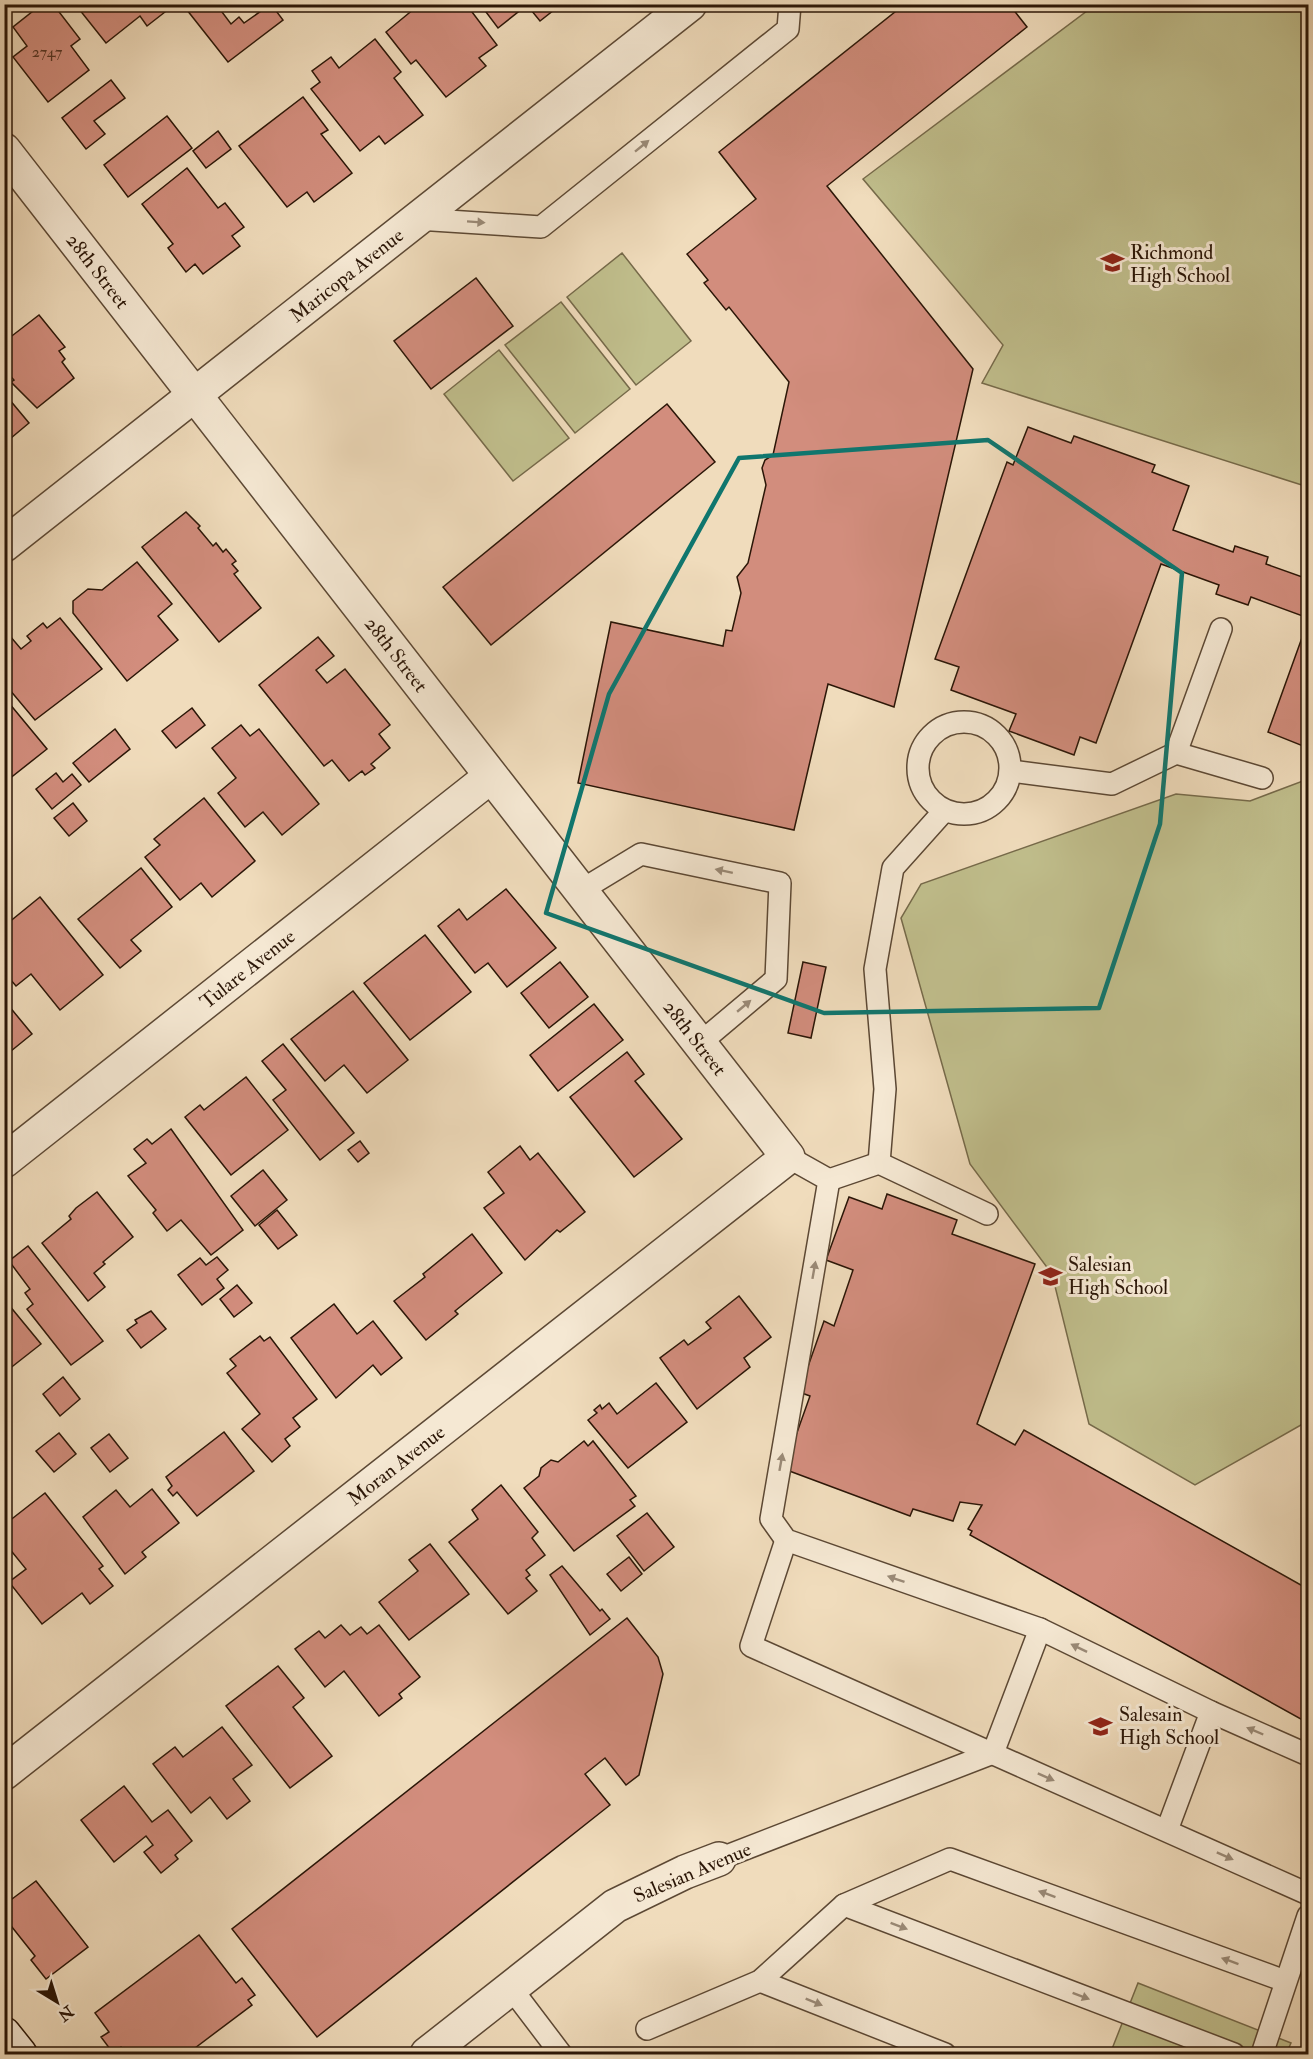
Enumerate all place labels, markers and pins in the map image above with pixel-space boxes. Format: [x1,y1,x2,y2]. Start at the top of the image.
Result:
place label: Richmond High School [1130,240,1230,288]
school or university icon: Richmond High School [1099,250,1125,276]
place label: Salesian High School [1068,1252,1168,1300]
school or university icon: Salesian High School [1037,1263,1063,1289]
place label: Salesain High School [1119,1702,1219,1750]
school or university icon: Salesain High School [1088,1713,1114,1739]

